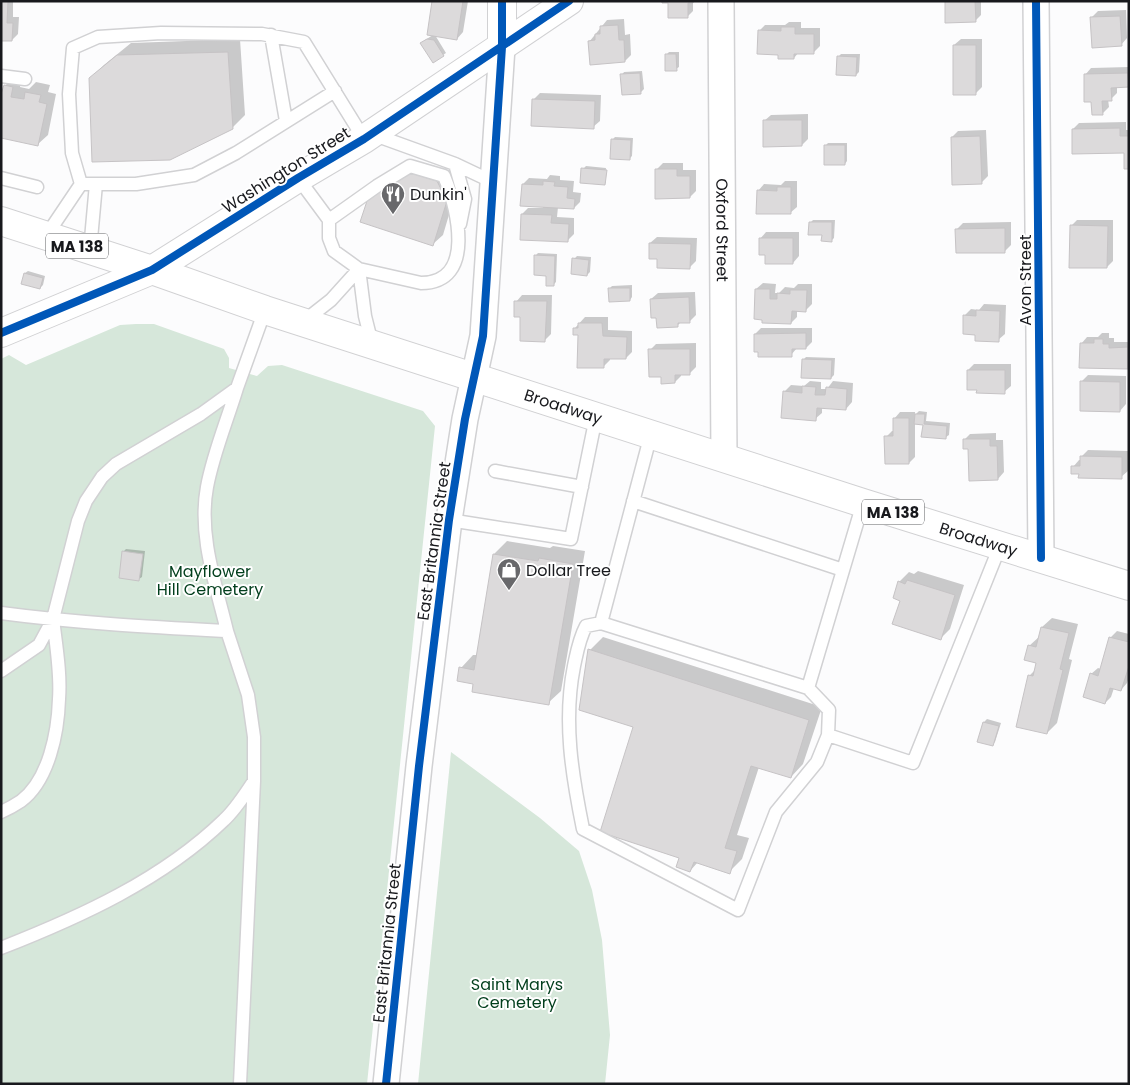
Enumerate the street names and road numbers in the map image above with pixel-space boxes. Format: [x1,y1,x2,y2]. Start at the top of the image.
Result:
street label: Washington Street [217,121,355,219]
street label: Oxford Street [711,178,734,282]
road number: MA 138 [46,234,108,258]
street label: Avon Street [1014,234,1037,326]
street label: Broadway [521,383,605,430]
street label: East Britannia Street [411,460,457,622]
road number: MA 138 [862,500,924,524]
street label: Broadway [937,516,1020,562]
street label: East Britannia Street [367,862,407,1024]

